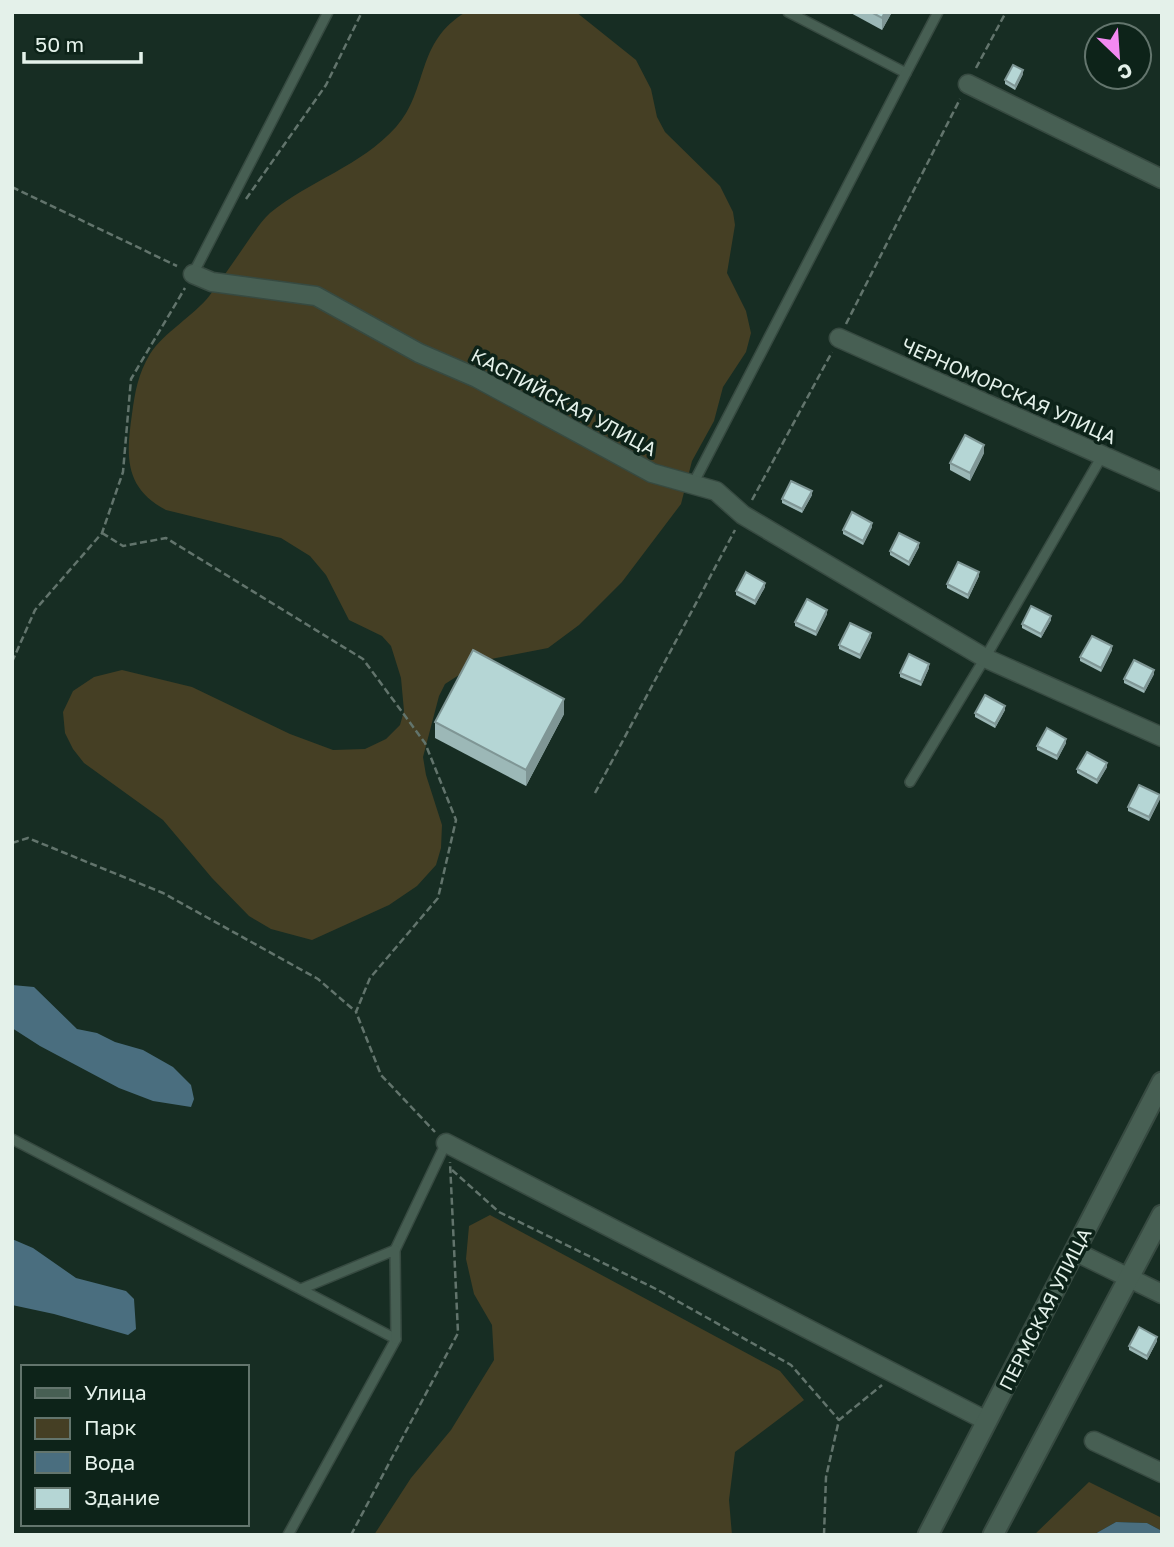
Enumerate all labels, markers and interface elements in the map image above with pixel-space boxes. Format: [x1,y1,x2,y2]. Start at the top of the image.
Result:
scale bar [24,21,142,65]
north arrow [1083,21,1153,91]
text: 50 m [35,31,84,57]
text: С [1114,59,1136,85]
street label: ЧЕРНОМОРСКАЯ УЛИЦА [898,333,1120,448]
street label: КАСПИЙСКАЯ УЛИЦА [468,343,661,460]
street label: ПЕРМСКАЯ УЛИЦА [994,1223,1096,1394]
legend [21,1365,248,1526]
text: Улица [84,1379,147,1405]
text: Парк [84,1414,137,1440]
text: Вода [84,1449,135,1475]
text: Здание [84,1484,160,1510]

